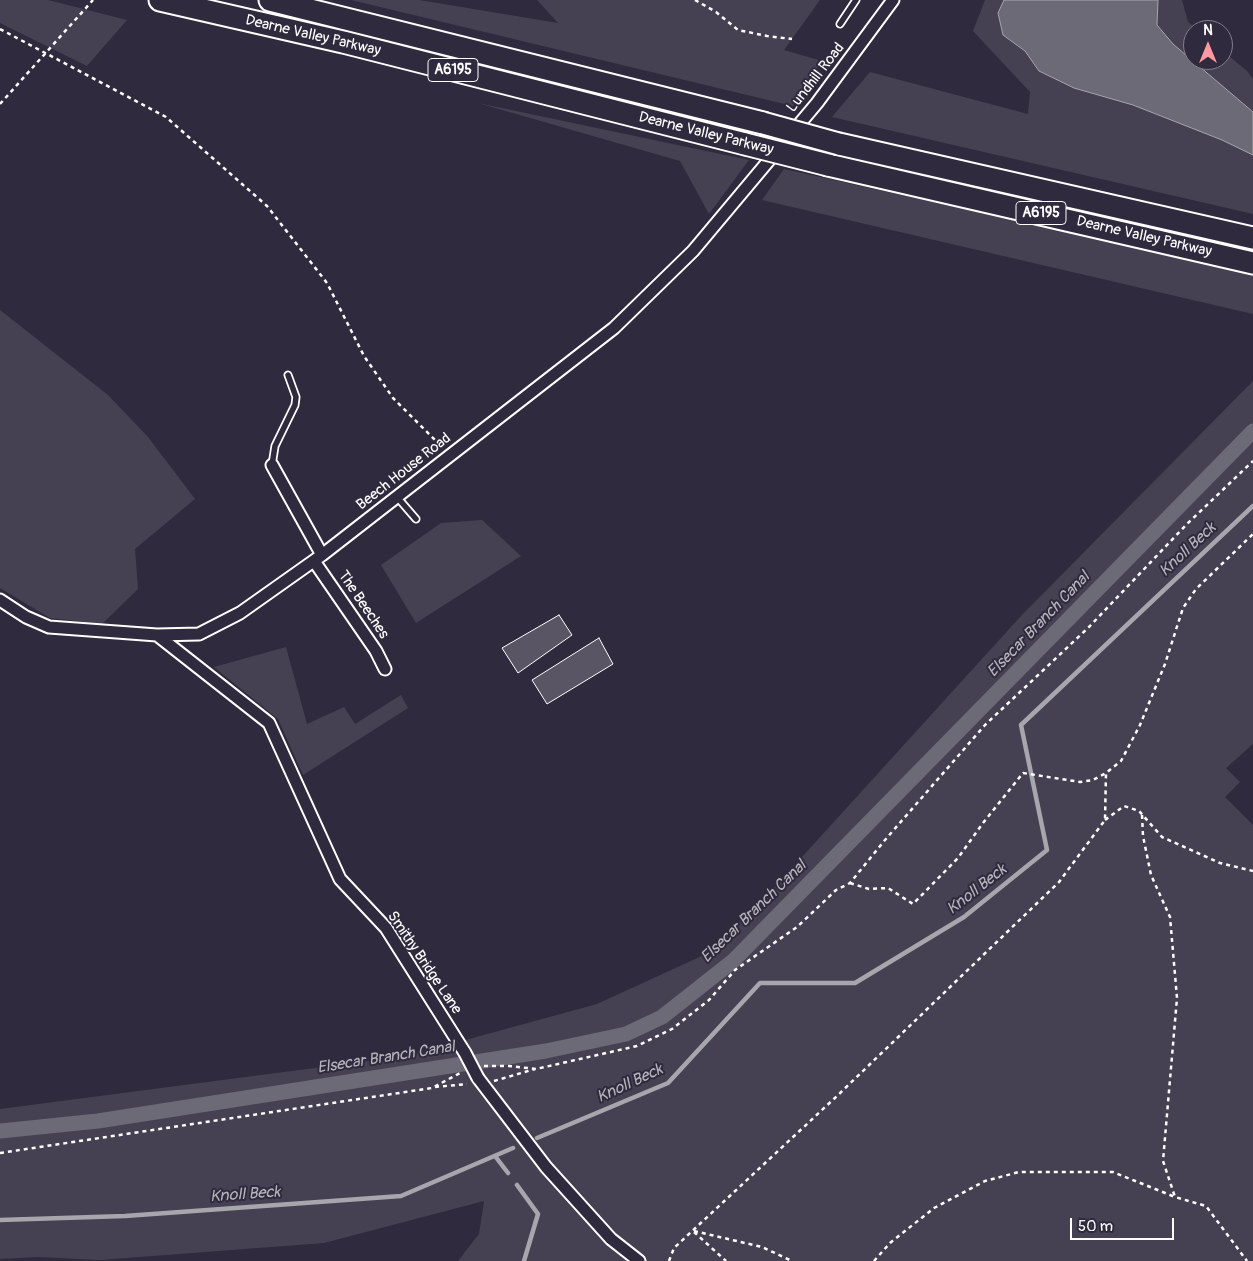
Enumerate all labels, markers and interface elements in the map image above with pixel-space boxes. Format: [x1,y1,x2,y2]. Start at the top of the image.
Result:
street label: Dearne Valley Parkway [244,12,382,60]
north arrow [1183,20,1233,70]
text: N [1203,22,1213,39]
street label: Lundhill Road [783,40,849,116]
road number: A6195 [428,58,478,82]
street label: Dearne Valley Parkway [637,109,775,159]
road number: A6195 [1016,202,1066,224]
street label: Dearne Valley Parkway [1075,213,1213,261]
street label: Beech House Road [353,430,455,514]
water label: Knoll Beck [1156,519,1220,581]
street label: The Beeches [334,568,392,642]
water label: Elsecar Branch Canal [984,568,1094,682]
water label: Elsecar Branch Canal [697,857,811,967]
water label: Knoll Beck [943,861,1011,919]
street label: Smithy Bridge Lane [383,908,465,1018]
water label: Elsecar Branch Canal [316,1038,456,1078]
water label: Knoll Beck [594,1060,666,1108]
water label: Knoll Beck [209,1183,281,1207]
scale bar [1073,1208,1177,1240]
text: 50 m [1078,1217,1113,1236]

